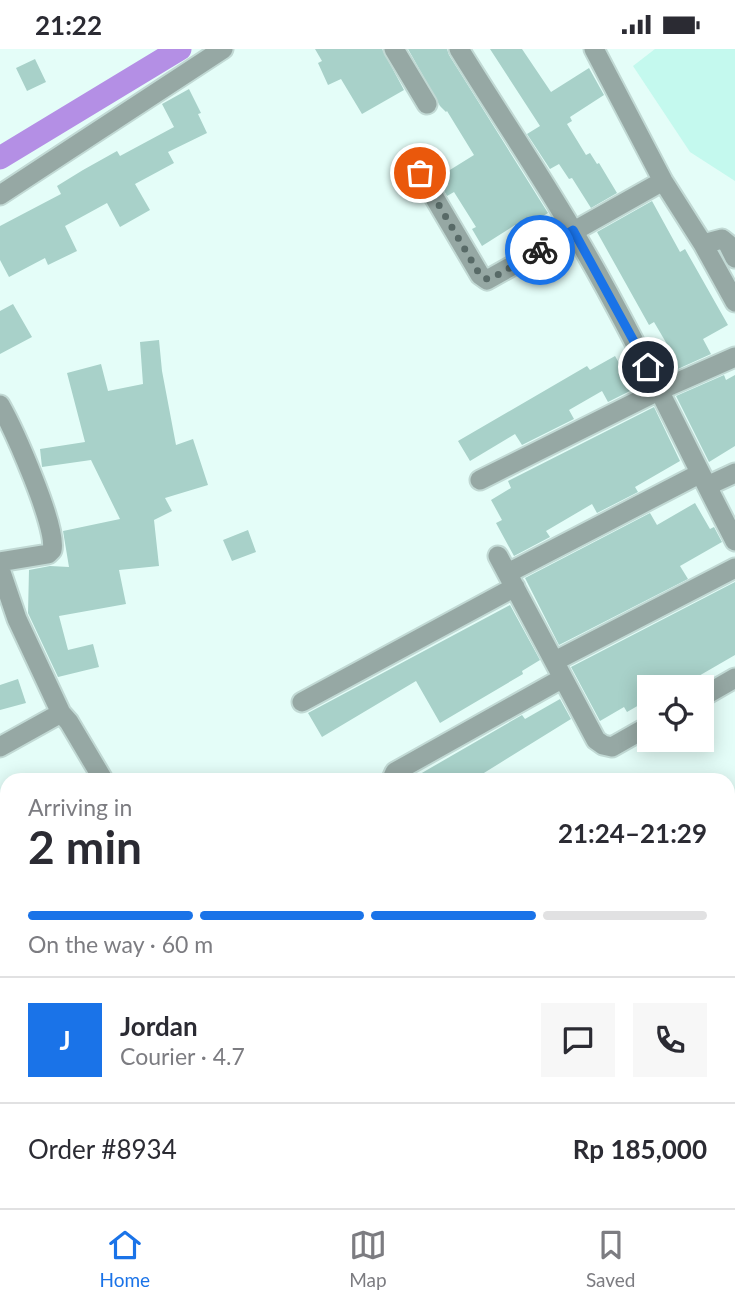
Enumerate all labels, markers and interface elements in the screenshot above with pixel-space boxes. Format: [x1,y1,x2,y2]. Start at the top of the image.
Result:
text: 21:22 [35,9,102,41]
pin [390,143,450,203]
icon: bag [401,154,439,192]
courier [505,215,575,285]
icon: bike [521,231,559,269]
pin [618,337,678,397]
icon: home [629,348,667,386]
map controls [637,675,714,752]
button: locate [637,675,714,752]
text: Arriving in [28,793,132,821]
text: 21:24–21:29 [558,817,707,849]
text: 2 min [28,819,142,874]
text: On the way · 60 m [28,930,213,958]
button: chat [541,1003,615,1077]
button: phone [633,1003,707,1077]
text: Jordan [120,1010,198,1042]
text: J [59,1024,71,1056]
text: Courier · 4.7 [120,1042,245,1070]
text: Order #8934 [28,1133,177,1165]
text: Rp 185,000 [573,1133,707,1165]
tab: Home [99,1226,150,1291]
tab: Map [349,1226,387,1291]
tab: Saved [586,1226,636,1291]

